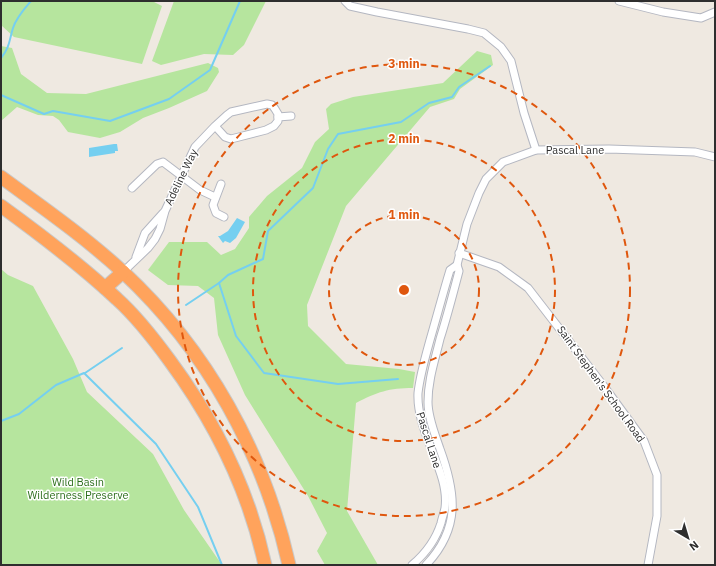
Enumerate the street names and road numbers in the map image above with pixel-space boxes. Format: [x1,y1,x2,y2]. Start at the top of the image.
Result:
street label: Pascal Lane [546,143,604,157]
street label: Adeline Way [161,146,201,208]
street label: Saint Stephen's School Road [554,323,648,445]
street label: Pascal Lane [413,410,445,470]

